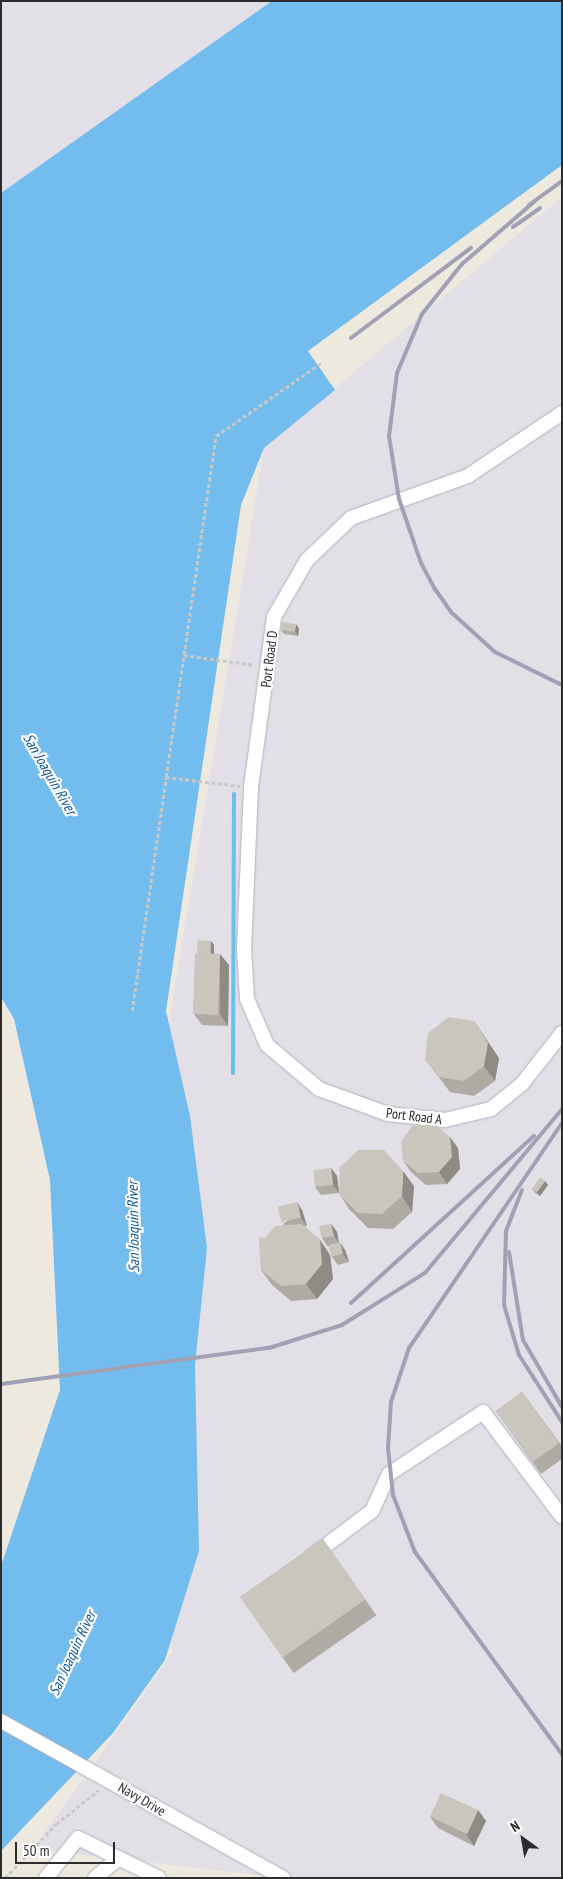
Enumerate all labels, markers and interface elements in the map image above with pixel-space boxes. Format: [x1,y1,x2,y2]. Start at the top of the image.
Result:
street label: Port Road D [257,630,281,688]
water label: San Joaquin River [19,730,81,818]
street label: Port Road A [385,1104,443,1128]
water label: San Joaquin River [123,1181,143,1273]
water label: San Joaquin River [45,1608,99,1698]
street label: Navy Drive [115,1779,169,1819]
north arrow [498,1814,548,1864]
text: N [507,1817,523,1836]
scale bar [18,1832,118,1864]
text: 50 m [23,1841,49,1860]

